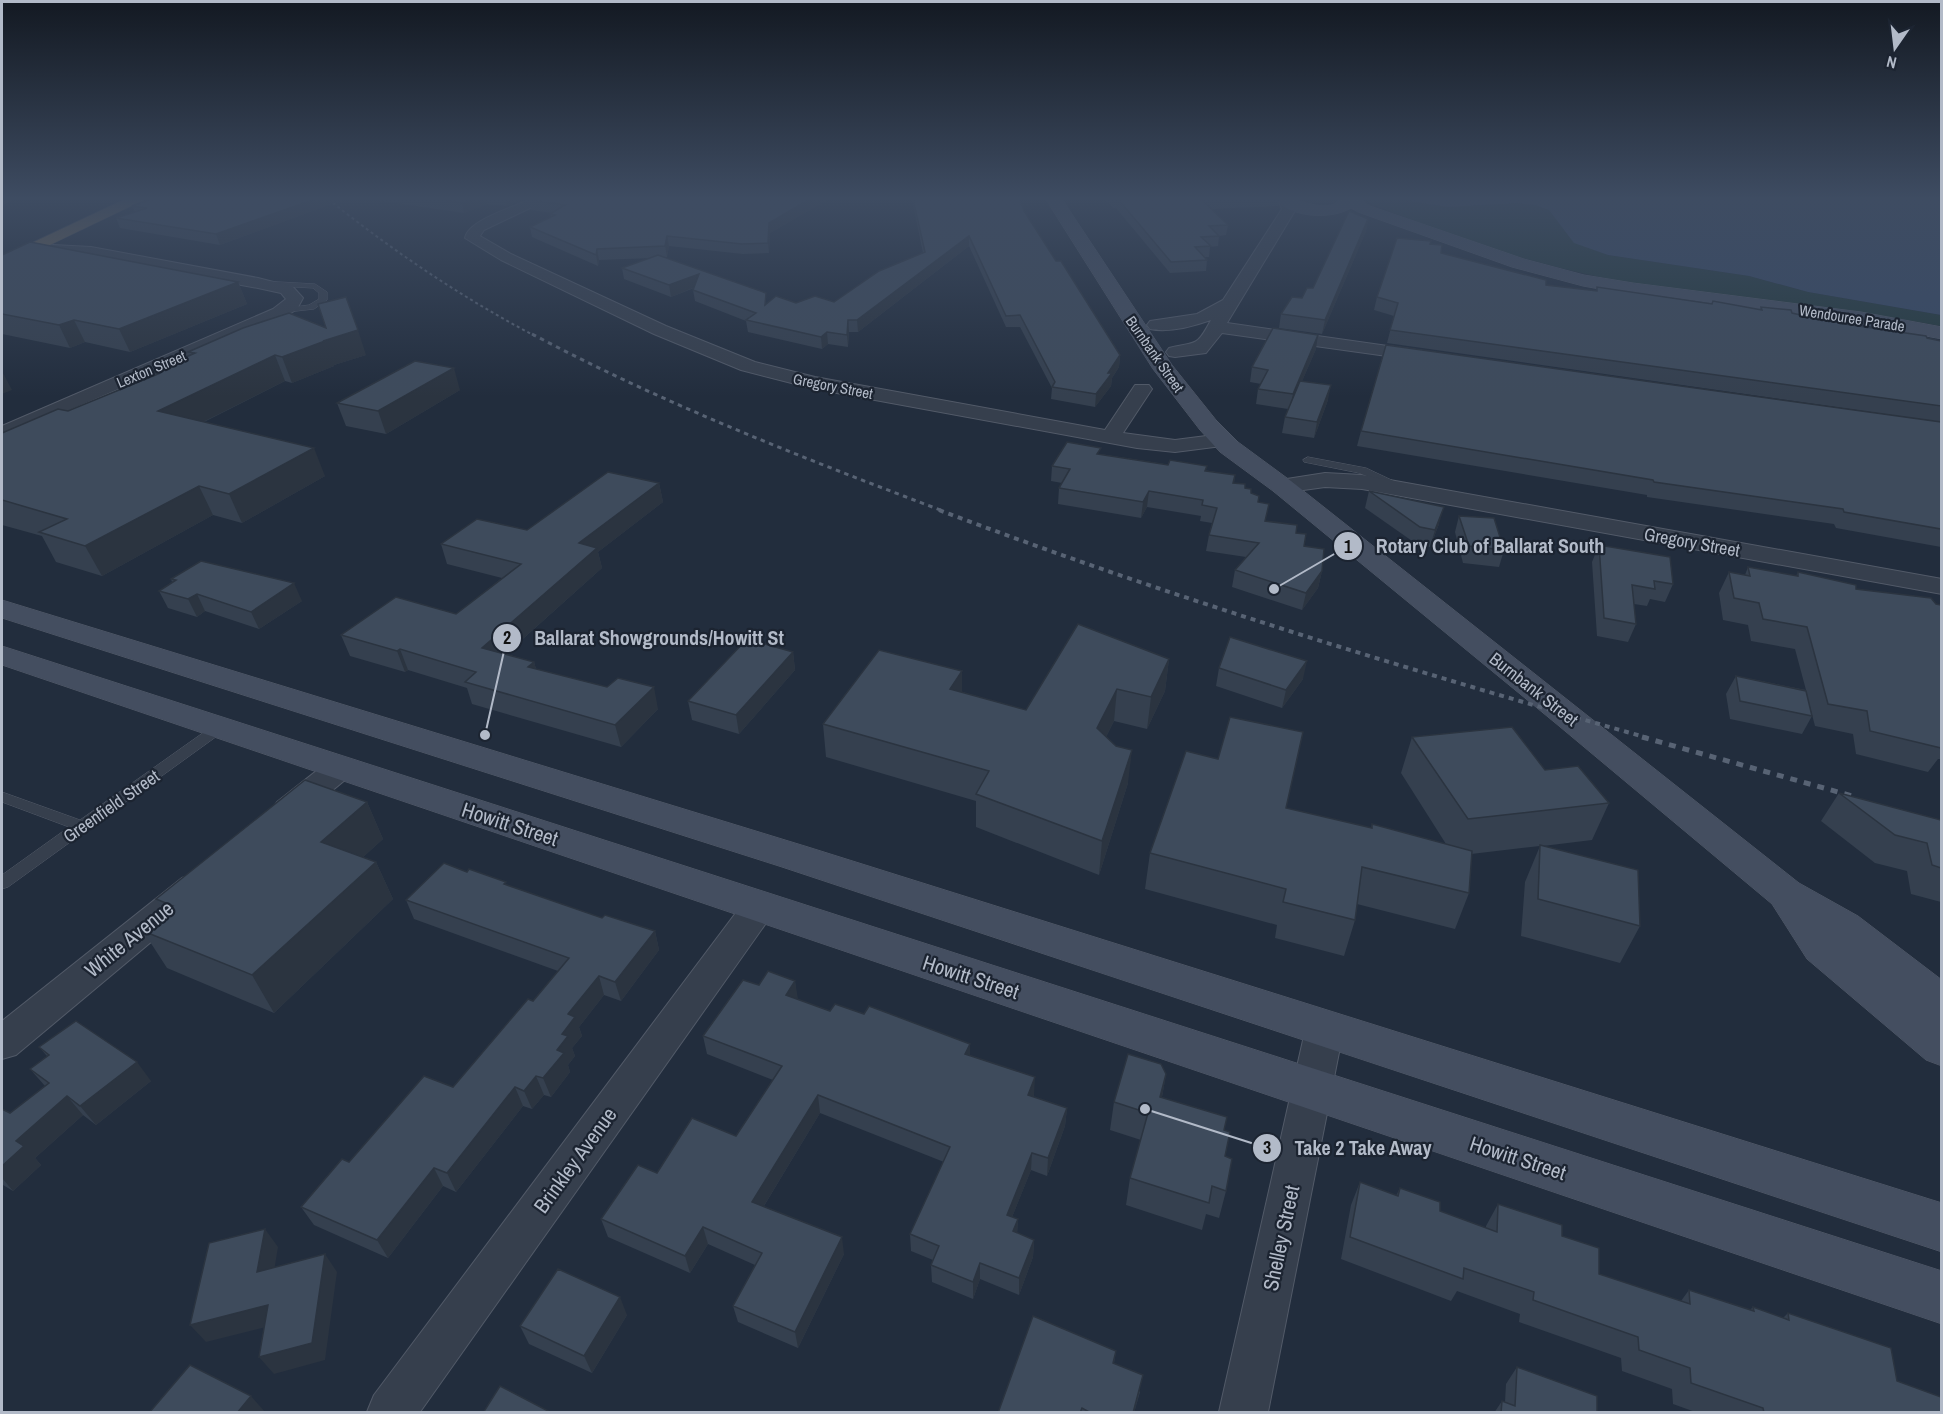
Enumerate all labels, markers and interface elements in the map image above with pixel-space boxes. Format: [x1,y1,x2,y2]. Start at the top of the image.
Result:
north arrow [1865,18,1925,78]
text: N [1884,51,1899,74]
street label: Wendouree Parade [1798,299,1906,337]
street label: Burnbank Street [1121,312,1189,397]
street label: Lexton Street [113,345,189,393]
street label: Gregory Street [791,368,875,404]
street label: Gregory Street [1642,521,1742,563]
callout: Rotary Club of Ballarat South [1333,527,1616,565]
text: Rotary Club of Ballarat South [1376,532,1604,559]
text: 1 [1344,534,1353,559]
callout: Ballarat Showgrounds/Howitt St [492,619,796,657]
text: Ballarat Showgrounds/Howitt St [534,624,784,651]
text: 2 [503,625,511,650]
street label: Burnbank Street [1484,646,1584,732]
street label: Greenfield Street [58,764,164,848]
street label: Howitt Street [458,795,562,853]
street label: White Avenue [78,894,180,984]
street label: Howitt Street [919,948,1023,1006]
street label: Brinkley Avenue [527,1101,623,1219]
callout: Take 2 Take Away [1252,1129,1444,1167]
street label: Howitt Street [1466,1129,1570,1187]
text: Take 2 Take Away [1294,1134,1432,1161]
text: 3 [1263,1135,1271,1160]
street label: Shelley Street [1256,1182,1306,1293]

